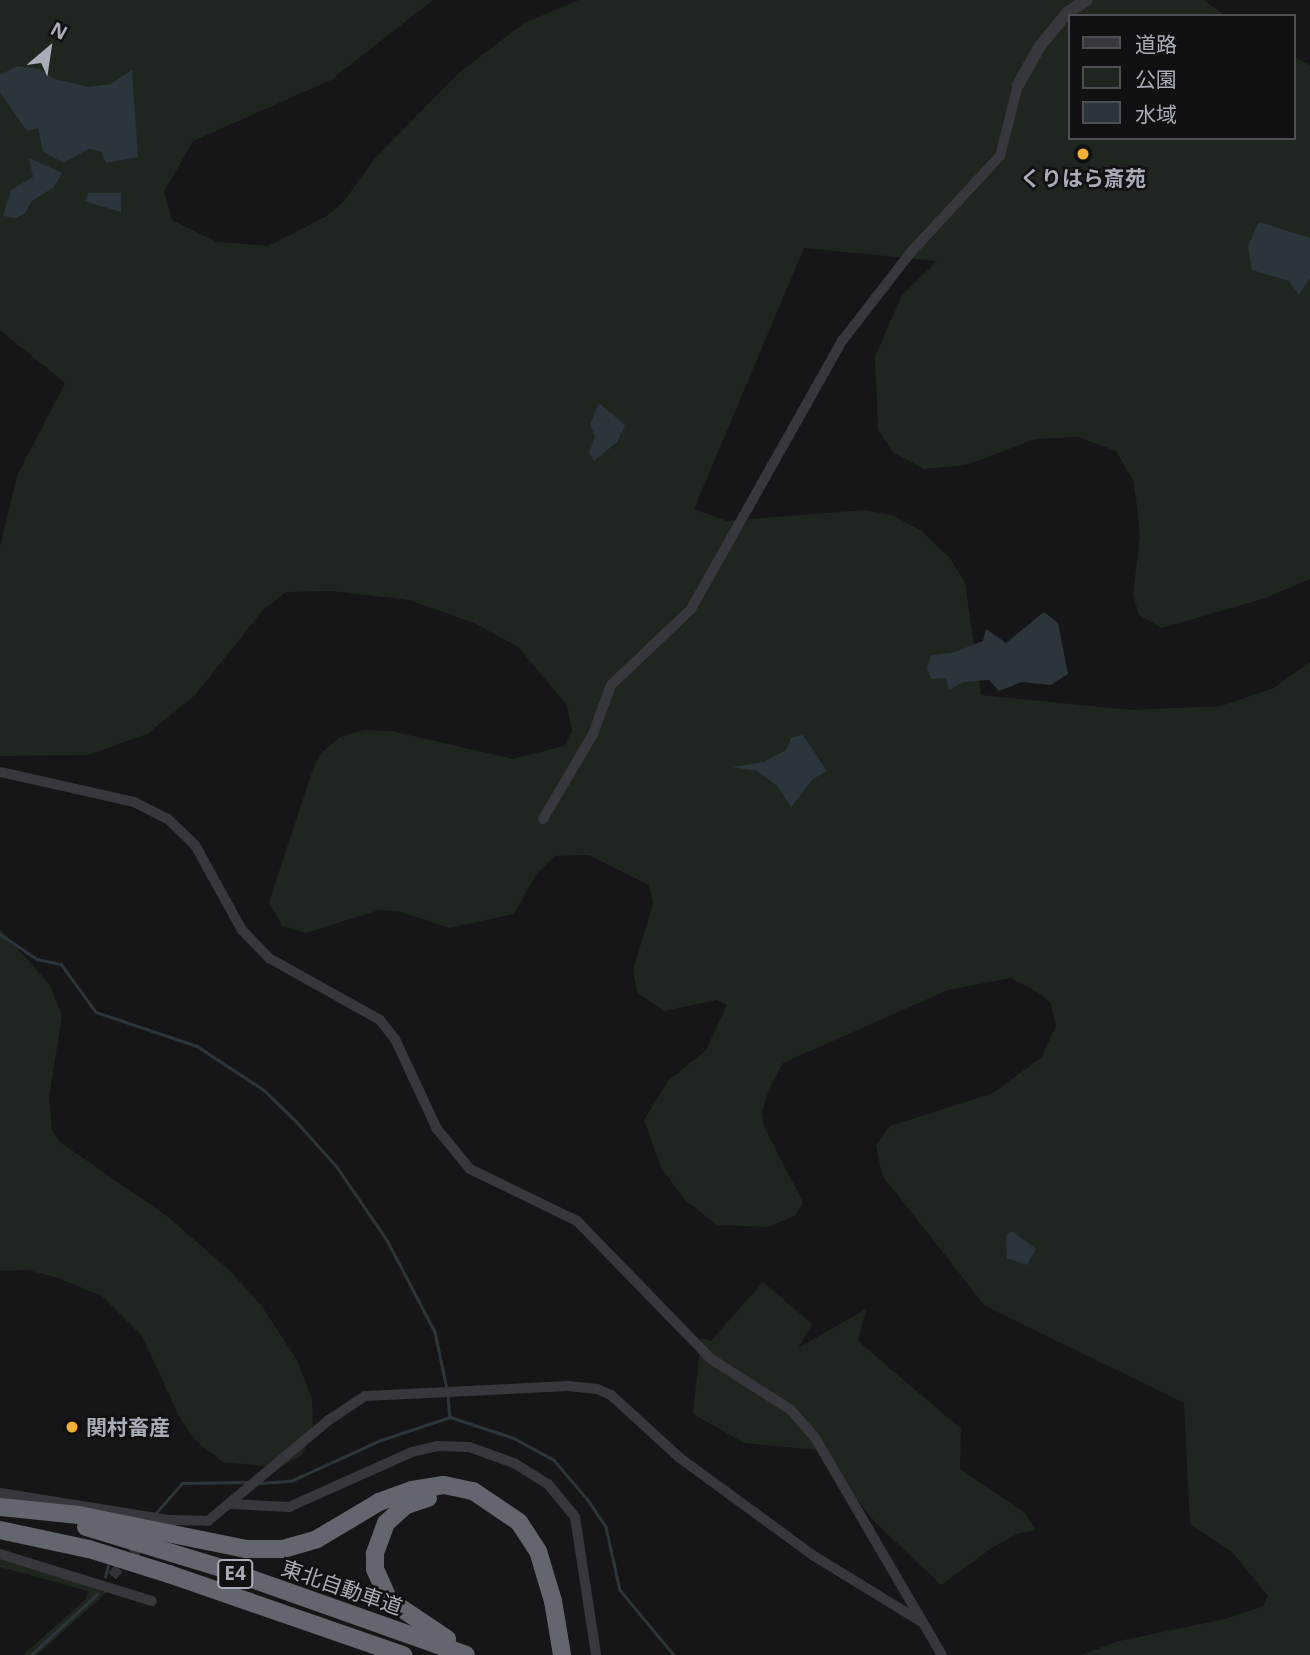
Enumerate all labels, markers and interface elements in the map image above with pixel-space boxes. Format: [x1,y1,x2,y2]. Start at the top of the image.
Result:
north arrow [14,14,84,84]
legend [1068,14,1296,140]
text: N [46,16,72,46]
text: 道路 [1135,30,1177,58]
text: 公園 [1135,65,1177,93]
text: 水域 [1135,100,1177,128]
marker: くりはら斎苑 [1075,146,1091,162]
place label: くりはら斎苑 [1020,165,1146,191]
place label: 関村畜産 [86,1414,170,1440]
marker: 関村畜産 [64,1419,80,1435]
street label: 東北自動車道 [278,1555,406,1619]
road number: E4 [216,1558,254,1590]

